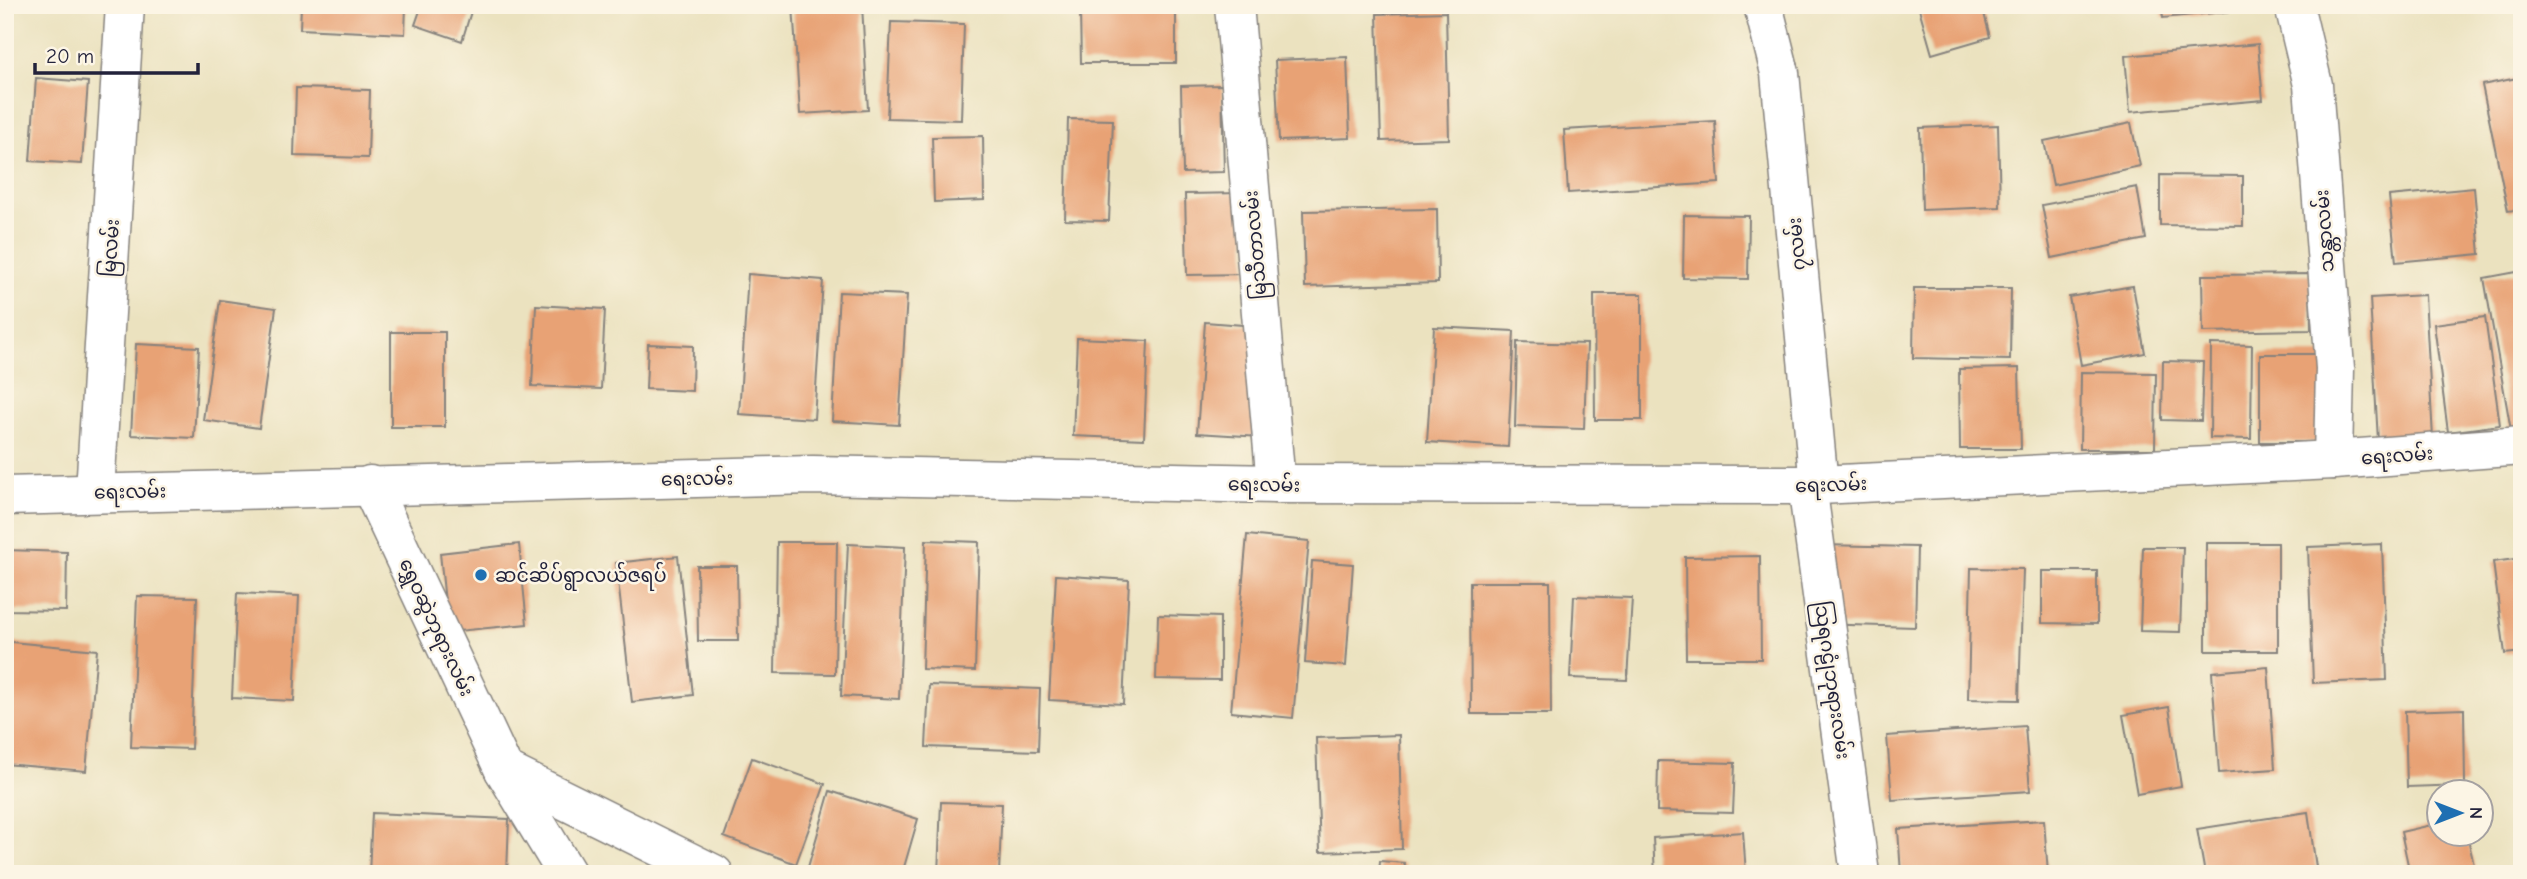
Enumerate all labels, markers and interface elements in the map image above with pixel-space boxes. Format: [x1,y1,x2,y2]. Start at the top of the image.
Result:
scale bar [35,32,198,76]
text: 20 m [46,44,94,68]
street label: မြသီတာလမ်း [1236,189,1276,301]
street label: သန္တာလမ်း [2307,189,2343,273]
street label: ၇လမ်း [1780,216,1814,272]
street label: မြလမ်း [94,218,128,278]
street label: ရေးလမ်း [2360,439,2434,473]
street label: ရေးလမ်း [661,463,733,495]
street label: ရေးလမ်း [1228,469,1300,501]
street label: ရေးလမ်း [1794,469,1868,501]
street label: ရေးလမ်း [94,476,166,508]
street label: ရွှေဝဆွဲဘုရားလမ်း [390,553,481,702]
place label: ဆင်ဆိပ်ရွာလယ်ဇရပ် [495,561,666,591]
marker: ဆင်ဆိပ်ရွာလယ်ဇရပ် [473,567,489,583]
street label: သြရဂဠုံဘုရားလမ်း [1805,599,1858,761]
north arrow [2426,778,2496,848]
text: N [2465,807,2487,819]

